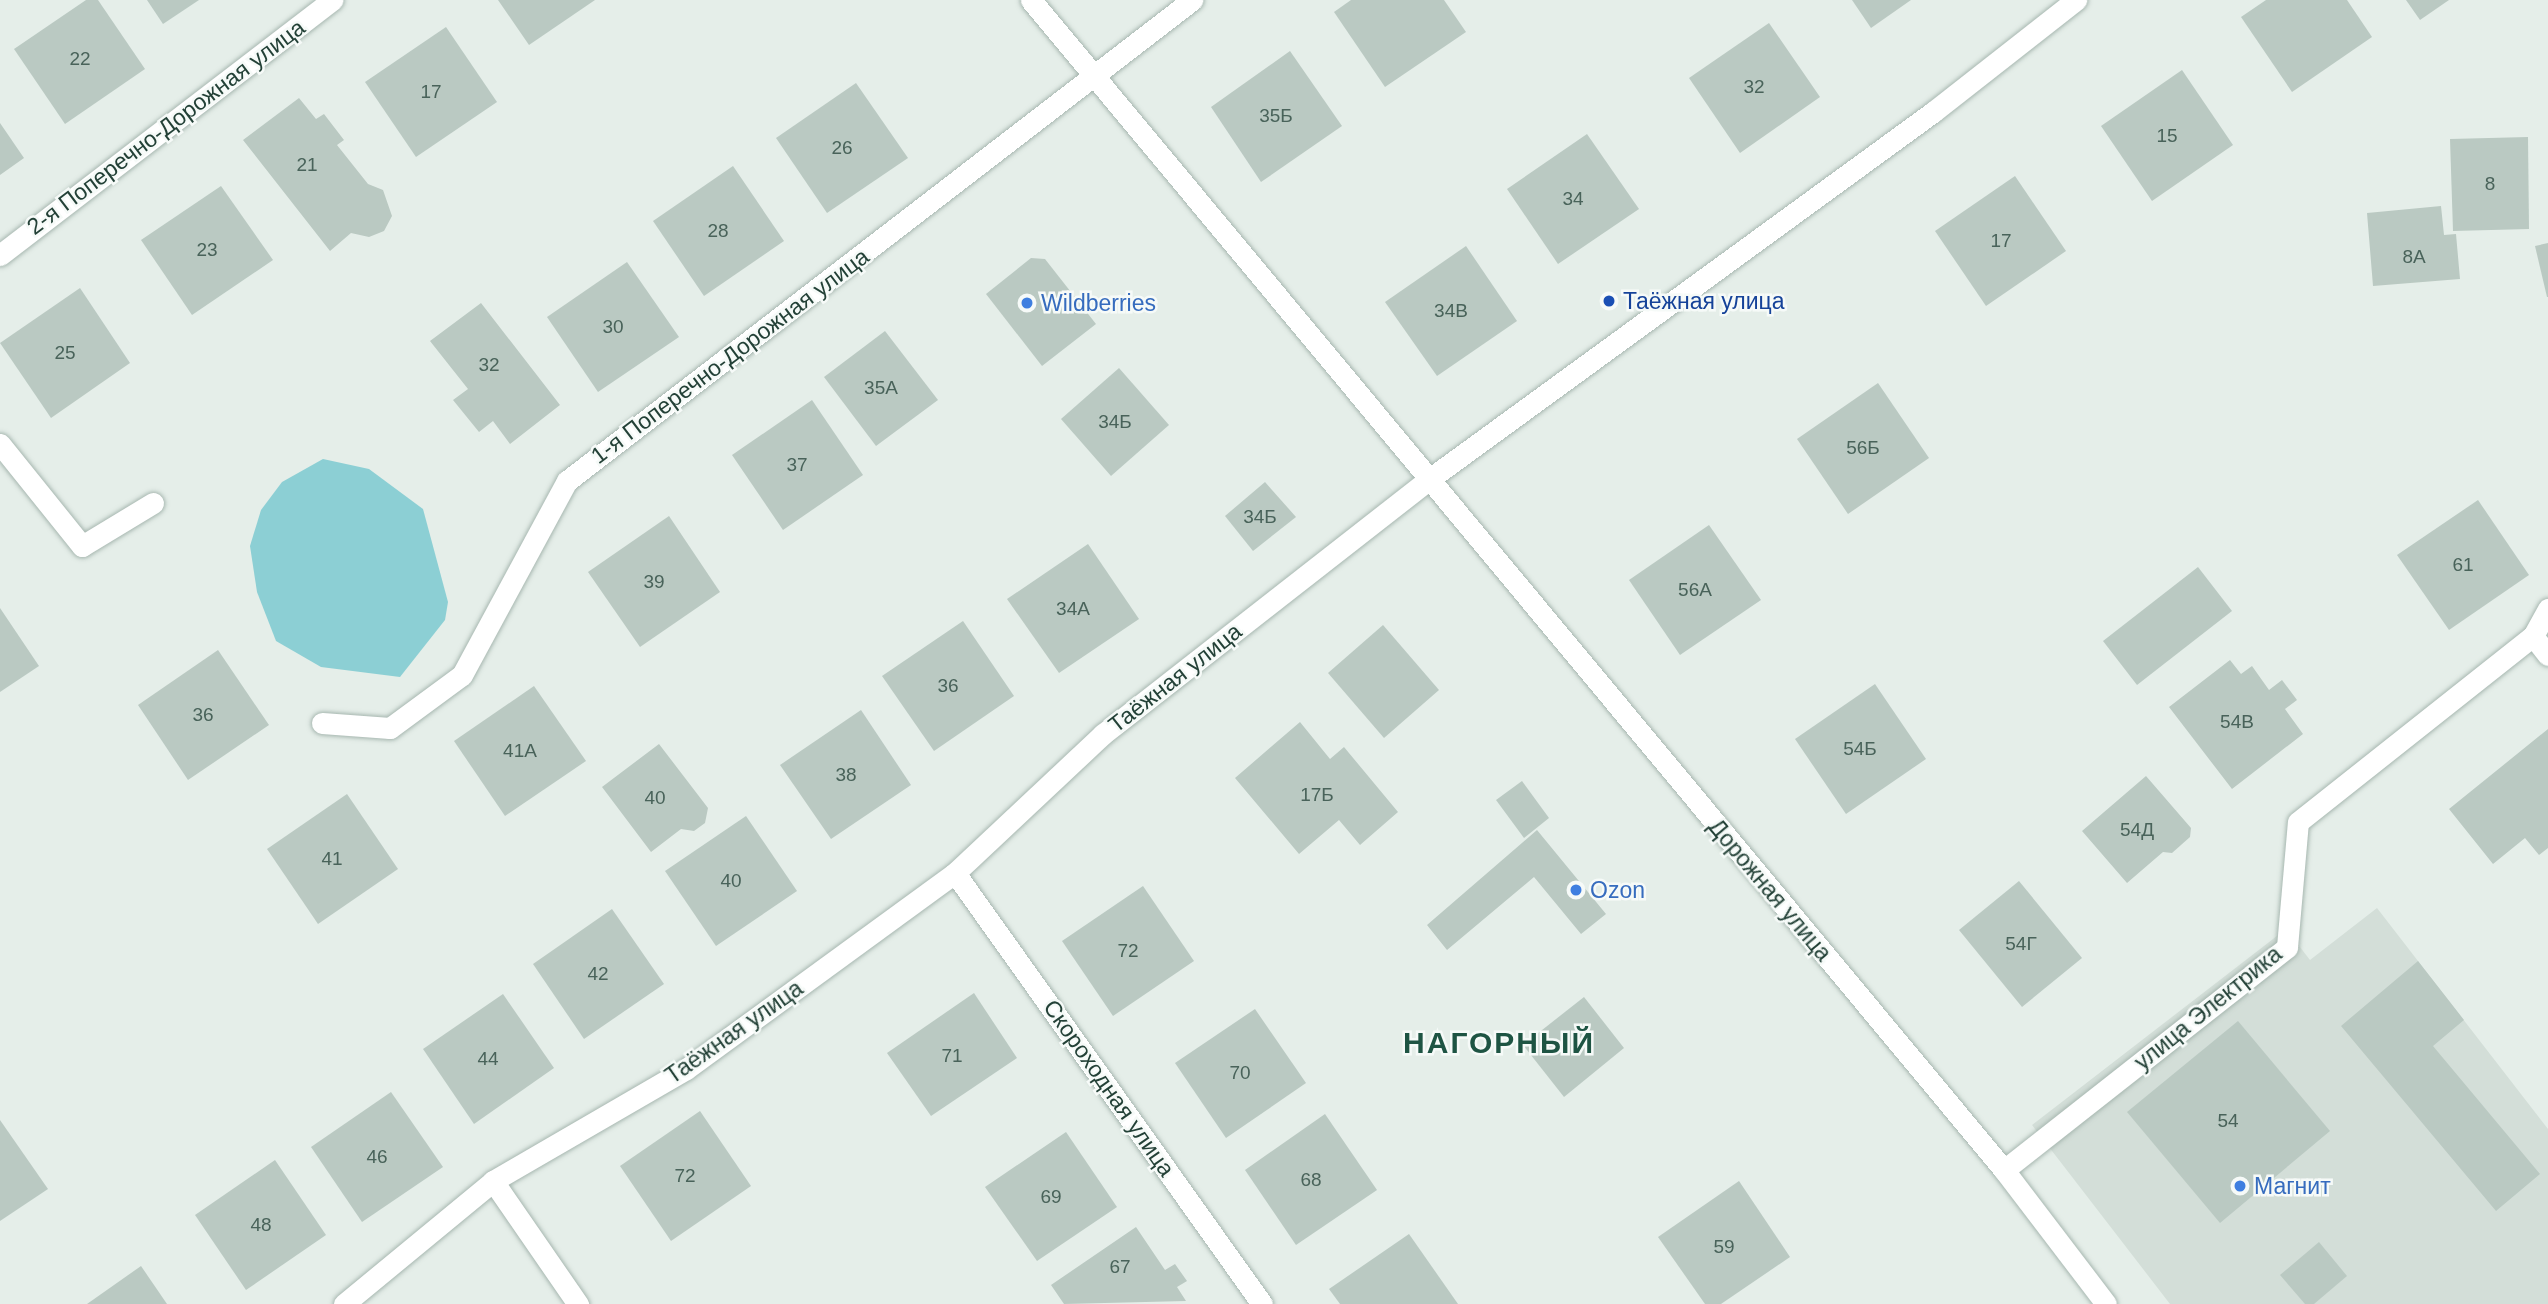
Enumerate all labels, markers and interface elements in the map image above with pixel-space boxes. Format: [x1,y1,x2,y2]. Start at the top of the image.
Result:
street label: 2-я Поперечно-Дорожная улица [22,13,310,241]
house number: 22 [69,48,91,70]
house number: 32 [1743,76,1765,98]
house number: 17 [420,81,442,103]
house number: 35Б [1259,105,1293,127]
house number: 15 [2156,125,2178,147]
house number: 26 [831,137,853,159]
house number: 21 [296,154,318,176]
house number: 8 [2485,173,2495,195]
house number: 34 [1562,188,1584,210]
house number: 28 [707,220,729,242]
house number: 17 [1990,230,2012,252]
house number: 23 [196,239,218,261]
street label: 1-я Поперечно-Дорожная улица [586,242,874,470]
house number: 8А [2402,246,2426,268]
place label: Таёжная улица [1623,287,1785,315]
place label: Wildberries [1041,289,1156,317]
marker: Таёжная улица [1601,293,1617,309]
marker: Wildberries [1019,295,1035,311]
house number: 34В [1434,300,1468,322]
house number: 30 [602,316,624,338]
house number: 25 [54,342,76,364]
house number: 32 [478,354,500,376]
house number: 35А [864,377,898,399]
house number: 34Б [1098,411,1132,433]
house number: 56Б [1846,437,1880,459]
house number: 37 [786,454,808,476]
house number: 34Б [1243,506,1277,528]
house number: 61 [2452,554,2474,576]
house number: 39 [643,571,665,593]
house number: 56А [1678,579,1712,601]
house number: 34А [1056,598,1090,620]
street label: Таёжная улица [1103,617,1247,739]
house number: 36 [937,675,959,697]
house number: 36 [192,704,214,726]
house number: 54В [2220,711,2254,733]
house number: 54Б [1843,738,1877,760]
house number: 41А [503,740,537,762]
house number: 38 [835,764,857,786]
house number: 17Б [1300,784,1334,806]
house number: 40 [644,787,666,809]
street label: Дорожная улица [1703,813,1837,967]
house number: 54Д [2120,819,2154,841]
house number: 41 [321,848,343,870]
house number: 40 [720,870,742,892]
place label: Ozon [1590,876,1645,904]
marker: Ozon [1568,882,1584,898]
house number: 54Г [2005,933,2037,955]
house number: 72 [1117,940,1139,962]
street label: улица Электрика [2129,940,2287,1076]
house number: 42 [587,963,609,985]
street label: Таёжная улица [660,974,808,1090]
street label: Скороходная улица [1038,994,1180,1182]
district label: НАГОРНЫЙ [1404,1025,1594,1061]
house number: 71 [941,1045,963,1067]
house number: 44 [477,1048,499,1070]
house number: 70 [1229,1062,1251,1084]
house number: 54 [2217,1110,2239,1132]
house number: 46 [366,1146,388,1168]
house number: 72 [674,1165,696,1187]
house number: 68 [1300,1169,1322,1191]
place label: Магнит [2254,1172,2331,1200]
marker: Магнит [2232,1178,2248,1194]
house number: 69 [1040,1186,1062,1208]
house number: 48 [250,1214,272,1236]
house number: 59 [1713,1236,1735,1258]
house number: 67 [1109,1256,1131,1278]

